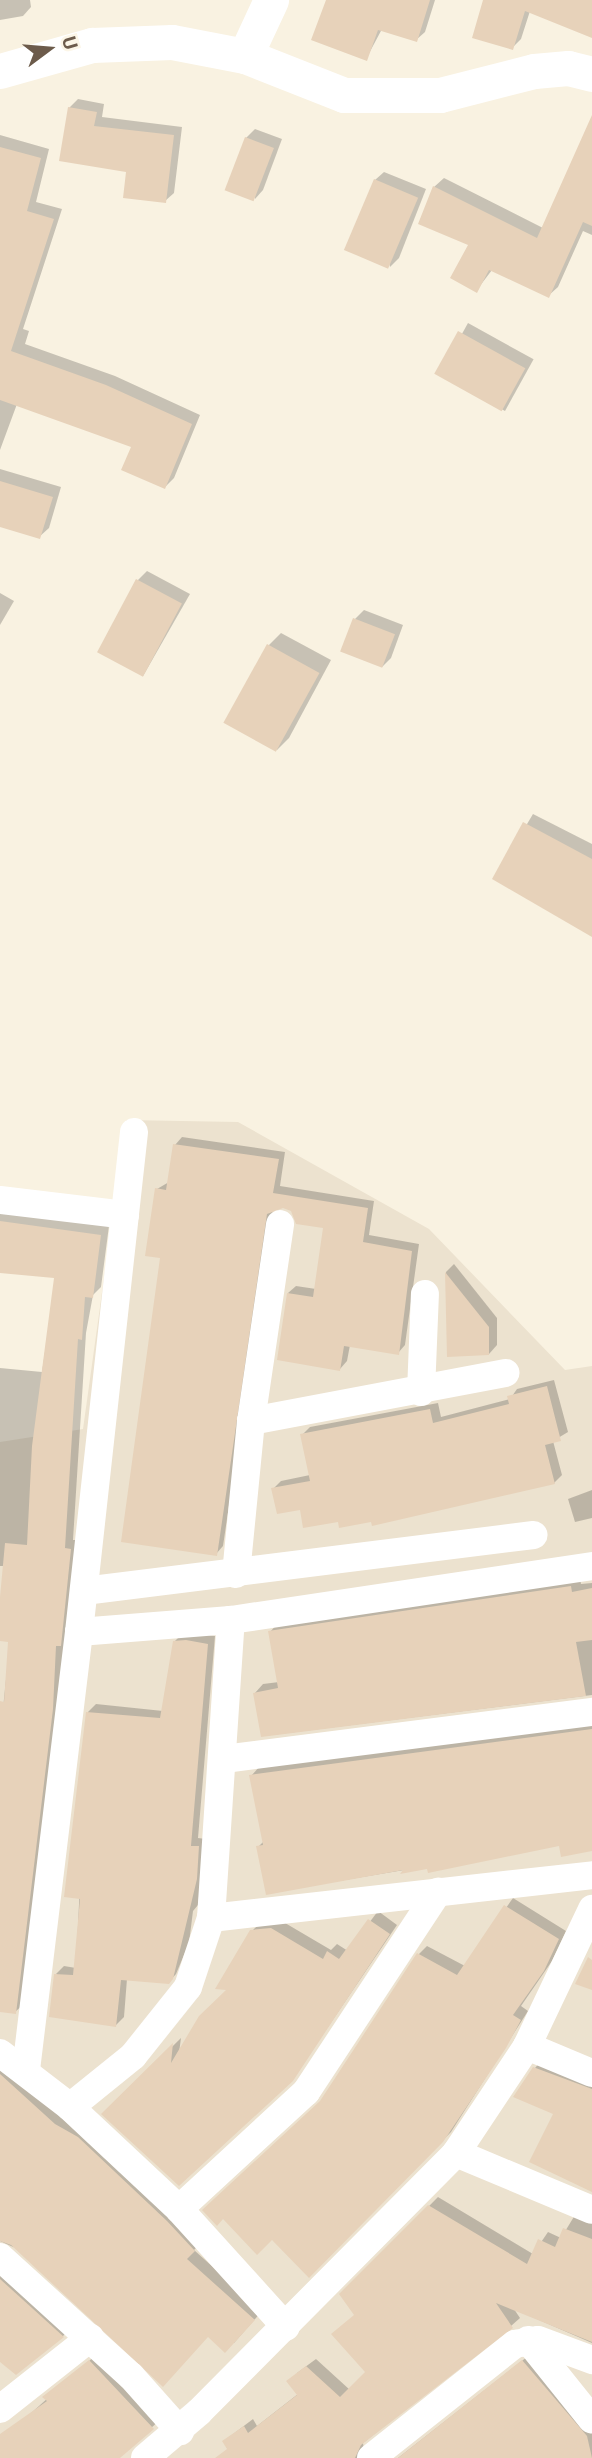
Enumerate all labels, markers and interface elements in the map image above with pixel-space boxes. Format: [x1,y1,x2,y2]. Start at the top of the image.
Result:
north arrow [14,14,84,84]
text: U [57,34,82,52]

